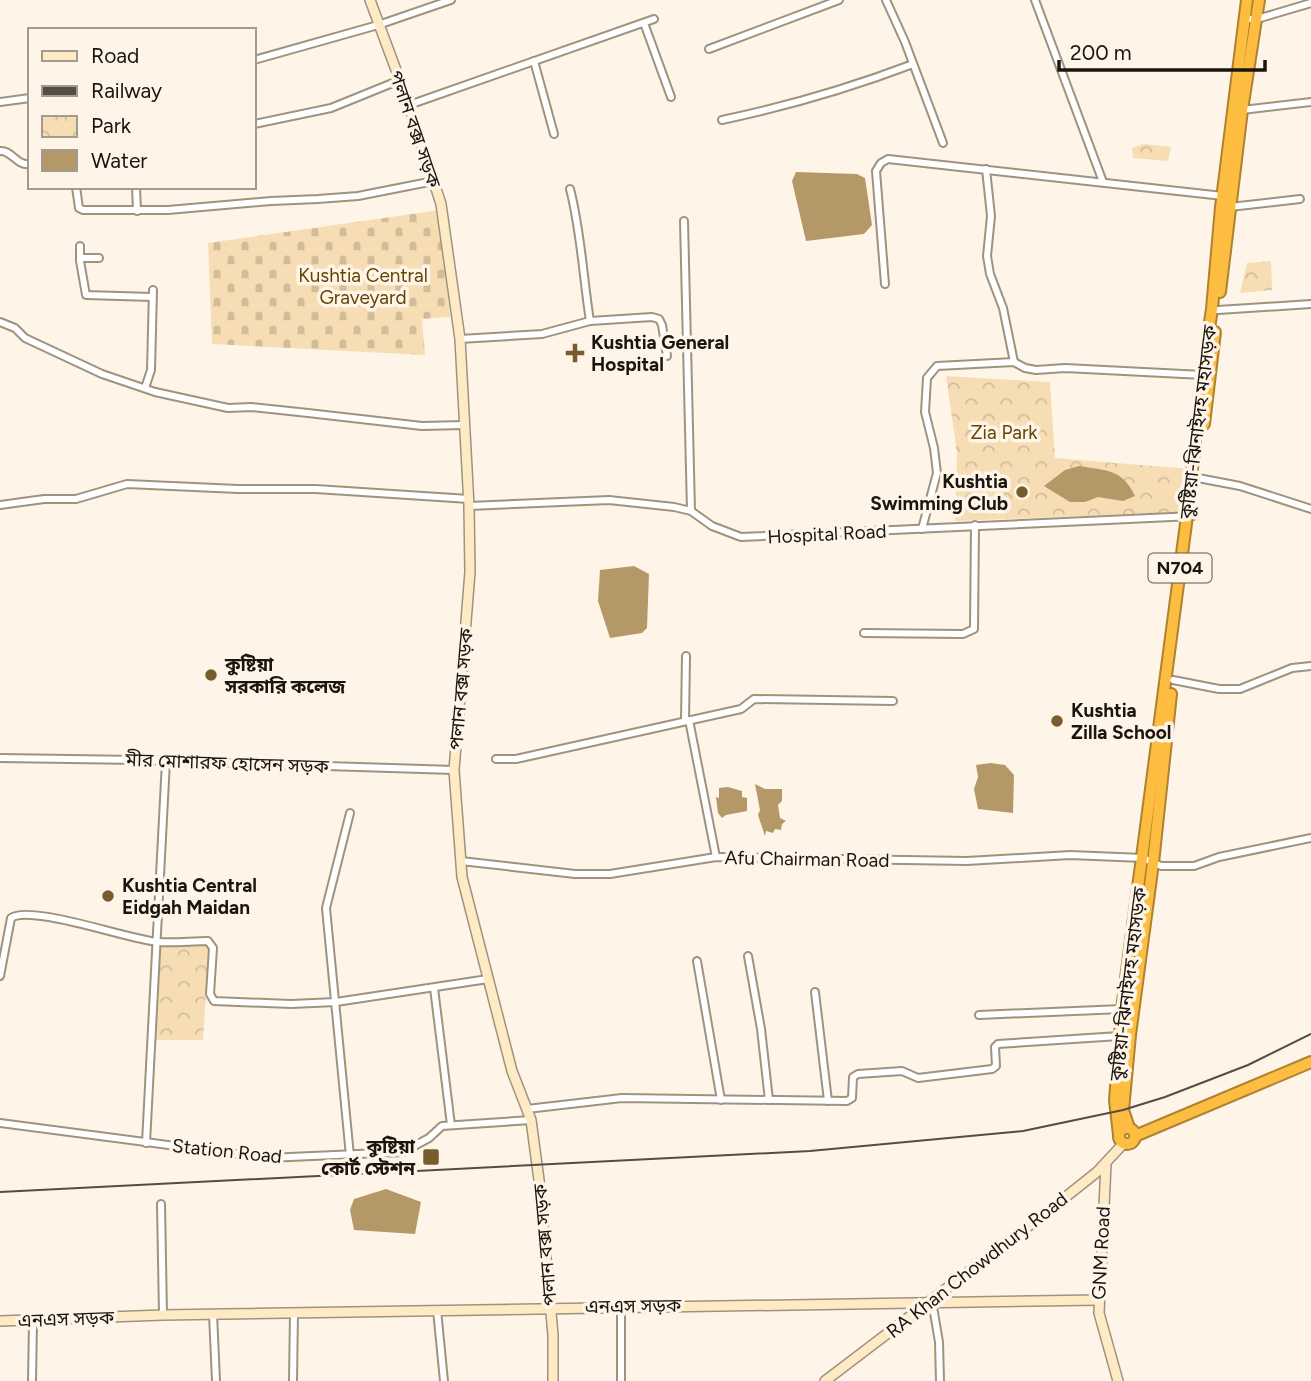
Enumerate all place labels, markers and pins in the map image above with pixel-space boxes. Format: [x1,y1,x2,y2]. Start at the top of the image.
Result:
place label: Kushtia General Hospital [591,331,729,376]
marker: Kushtia General Hospital [565,343,585,363]
place label: Kushtia Swimming Club [870,470,1008,515]
marker: Kushtia Swimming Club [1014,484,1030,500]
place label: কুষ্টিয়া সরকারি কলেজ [224,653,346,698]
marker: কুষ্টিয়া সরকারি কলেজ [203,667,219,683]
place label: Kushtia Zilla School [1071,699,1171,744]
marker: Kushtia Zilla School [1049,713,1065,729]
place label: Kushtia Central Eidgah Maidan [122,874,257,919]
marker: Kushtia Central Eidgah Maidan [100,888,116,904]
place label: কুষ্টিয়া কোর্ট স্টেশন [321,1135,416,1180]
marker: কুষ্টিয়া কোর্ট স্টেশন [421,1147,441,1167]

